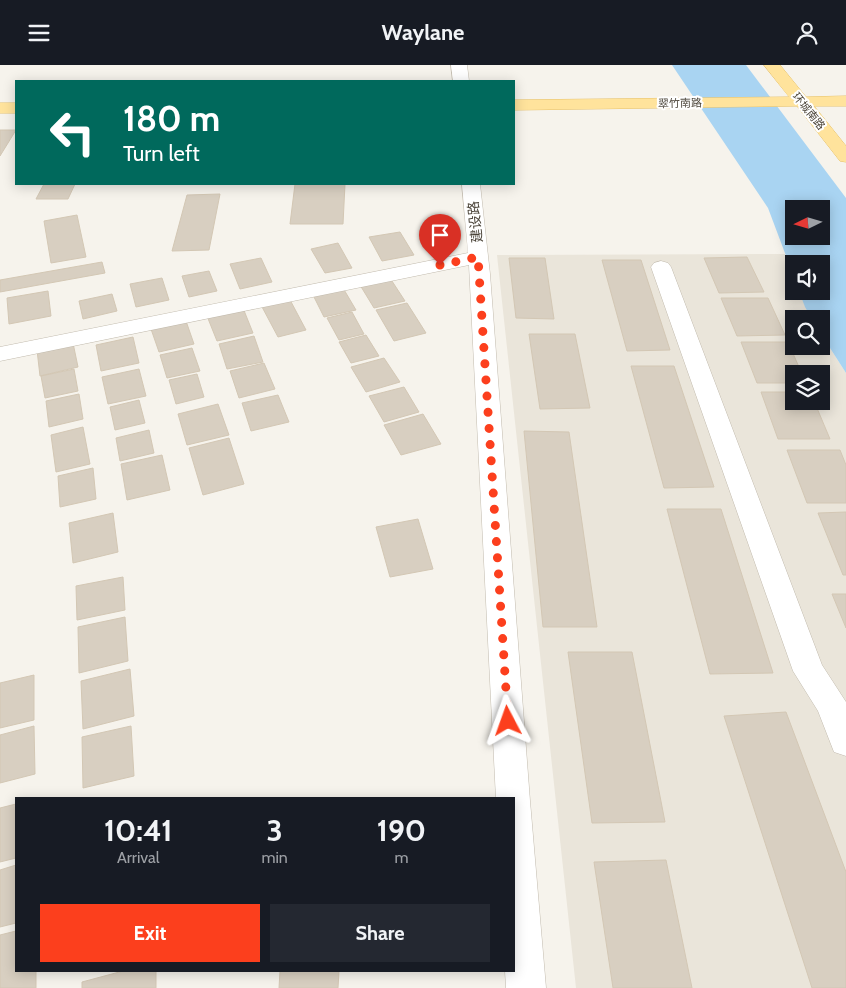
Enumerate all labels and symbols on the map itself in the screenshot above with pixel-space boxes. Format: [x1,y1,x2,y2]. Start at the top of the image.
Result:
street label: 环城南路 [790,89,828,133]
street label: 翠竹南路 [658,96,702,110]
street label: 建设路 [464,200,486,244]
north arrow [785,200,830,245]
pin [419,214,461,265]
position arrow [481,694,533,746]

